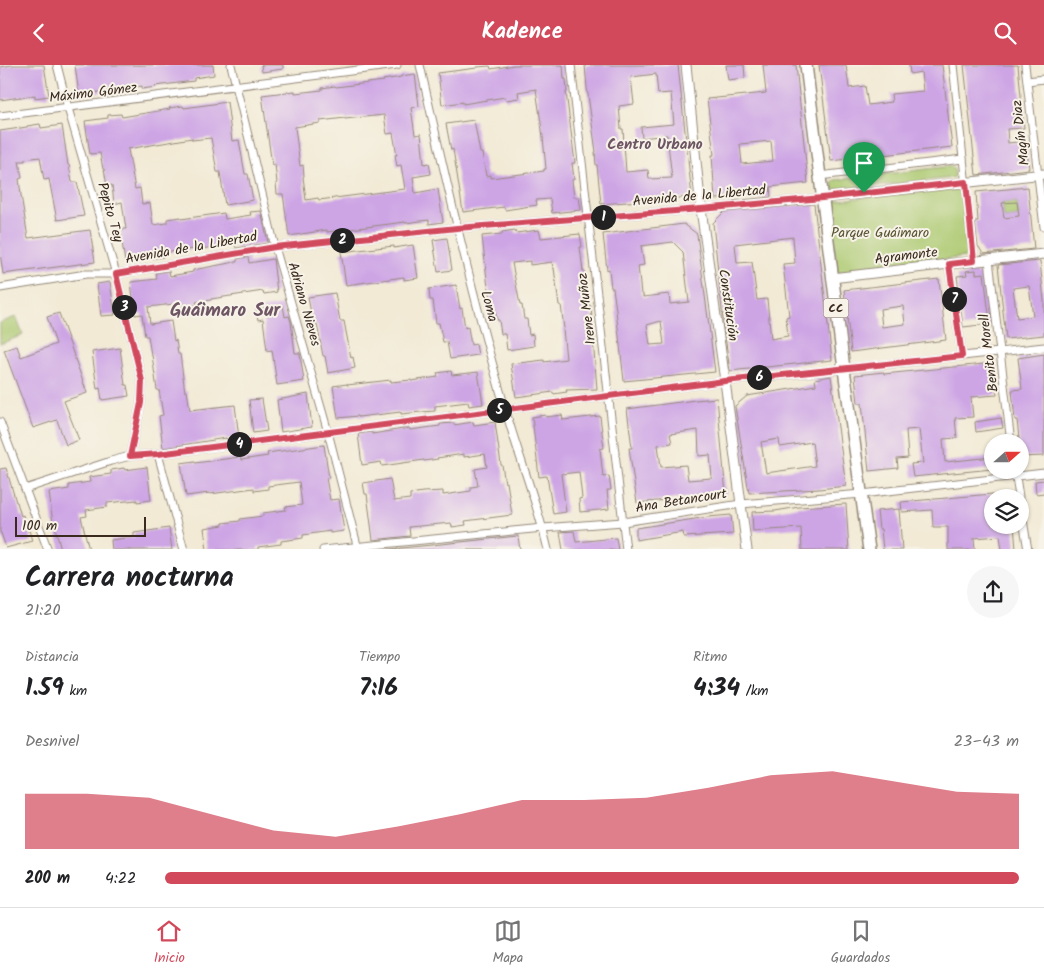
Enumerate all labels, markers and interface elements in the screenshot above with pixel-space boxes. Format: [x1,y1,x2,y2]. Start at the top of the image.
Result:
text: Kadence [482,15,562,50]
icon: back [25,19,53,47]
icon: search [991,19,1019,47]
street label: Máximo Gómez [48,77,138,109]
street label: Magín Diaz [1006,99,1036,167]
district label: Centro Urbano [607,133,703,157]
pin [843,142,885,193]
icon: arrive [850,149,878,177]
street label: Avenida de la Libertad [632,179,768,213]
street label: Pepito Tey [91,180,129,245]
pin: 1 [590,205,616,229]
text: 1 [601,206,606,228]
park label: Parque Guáimaro [831,222,929,244]
street label: Avenida de la Libertad [124,225,260,270]
pin: 2 [330,227,354,253]
text: 2 [338,229,347,251]
street label: Agramonte [874,241,939,271]
street label: Adriano Nieves [282,260,327,349]
street label: Constitución [712,268,744,343]
street label: Irene Muñoz [572,272,602,346]
pin: 7 [942,287,966,311]
street label: Loma [474,288,504,324]
text: 7 [951,288,958,310]
pin: 3 [112,295,136,319]
text: 3 [121,296,128,318]
district label: Guáimaro Sur [170,296,281,326]
road number: CC [824,299,848,317]
street label: Benito Morell [973,312,1005,393]
pin: 6 [746,365,772,389]
text: 6 [756,366,763,388]
pin: 5 [486,397,512,423]
text: 5 [496,399,503,421]
pin: 4 [226,431,252,457]
text: 4 [236,433,243,455]
north arrow [984,434,1029,479]
map controls [984,434,1029,534]
street label: Ana Betancourt [634,483,729,519]
button: layers [984,489,1029,534]
scale bar [15,515,146,538]
text: 100 m [22,515,57,537]
text: Carrera nocturna [25,556,234,601]
button: share [967,566,1019,618]
text: 21:20 [25,598,61,623]
text: Distancia [25,646,79,668]
text: Tiempo [359,646,400,668]
text: Ritmo [693,646,727,668]
text: 1.59 [25,668,64,708]
text: 7:16 [359,668,398,708]
text: 4:34 [693,668,740,708]
text: km [64,680,87,702]
text: /km [740,680,768,702]
text: Desnivel [25,729,80,754]
text: 23–43 m [954,729,1019,754]
text: 200 m [25,866,70,891]
text: 4:22 [105,866,136,891]
tab: Inicio [154,917,185,969]
tab: Mapa [492,917,523,969]
tab: Guardados [831,917,890,969]

